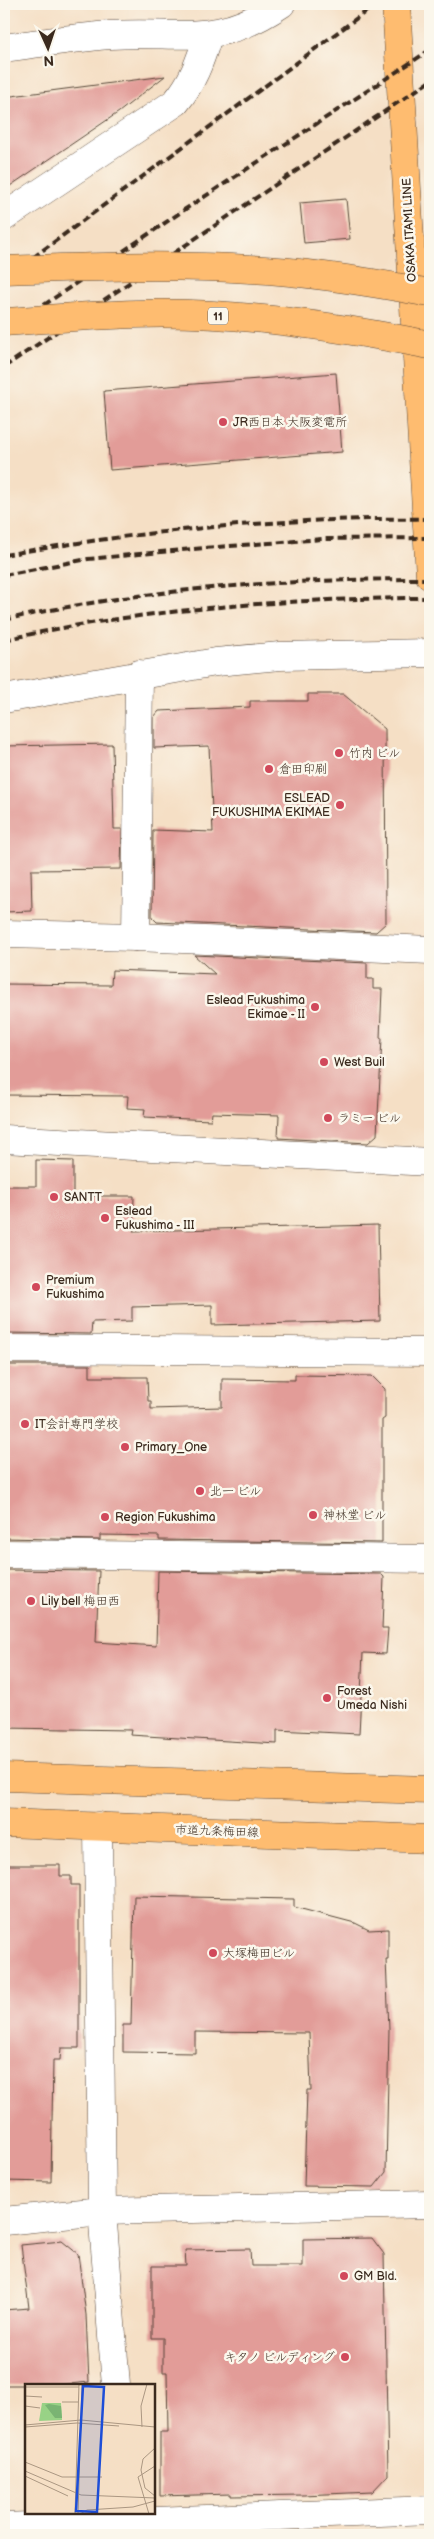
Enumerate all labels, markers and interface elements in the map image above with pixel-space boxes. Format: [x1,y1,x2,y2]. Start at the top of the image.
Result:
north arrow [22,22,72,72]
text: N [43,52,54,69]
street label: OSAKA ITAMI LINE [399,178,420,282]
road number: 11 [208,308,228,324]
place label: JR西日本 大阪変電所 [233,415,347,430]
marker: JR西日本 大阪変電所 [217,416,229,428]
place label: 竹内 ビル [349,746,400,761]
marker: 竹内 ビル [333,747,345,759]
place label: 倉田印刷 [279,762,327,777]
marker: 倉田印刷 [263,763,275,775]
place label: ESLEAD FUKUSHIMA EKIMAE [212,791,330,820]
marker: ESLEAD FUKUSHIMA EKIMAE [334,799,346,811]
place label: Eslead Fukushima Ekimae - II [206,993,305,1022]
marker: Eslead Fukushima Ekimae - II [309,1001,321,1013]
place label: West Buil [334,1055,385,1070]
marker: West Buil [318,1056,330,1068]
place label: ラミー ビル [338,1111,401,1126]
marker: ラミー ビル [322,1112,334,1124]
place label: SANTT [64,1190,103,1205]
marker: SANTT [48,1191,60,1203]
place label: Eslead Fukushima - III [115,1204,195,1233]
marker: Eslead Fukushima - III [99,1212,111,1224]
place label: Premium Fukushima [46,1273,105,1302]
marker: Premium Fukushima [30,1281,42,1293]
place label: IT会計専門学校 [35,1417,118,1432]
marker: IT会計専門学校 [19,1418,31,1430]
place label: Primary_One [135,1440,207,1455]
marker: Primary_One [119,1441,131,1453]
place label: 北一 ビル [210,1484,261,1499]
marker: 北一 ビル [194,1485,206,1497]
place label: 神林堂 ビル [323,1508,386,1523]
marker: 神林堂 ビル [307,1509,319,1521]
place label: Region Fukushima [115,1510,216,1525]
marker: Region Fukushima [99,1511,111,1523]
place label: Lily bell 梅田西 [41,1594,120,1609]
marker: Lily bell 梅田西 [25,1595,37,1607]
place label: Forest Umeda Nishi [337,1684,407,1713]
marker: Forest Umeda Nishi [321,1692,333,1704]
street label: 市道九条梅田線 [175,1823,259,1840]
place label: 大塚梅田ビル [223,1946,295,1961]
marker: 大塚梅田ビル [207,1947,219,1959]
place label: GM Bld. [354,2269,397,2284]
marker: GM Bld. [338,2270,350,2282]
place label: キタノ ビルディング [224,2350,335,2365]
marker: キタノ ビルディング [339,2351,351,2363]
inset map [25,2384,155,2514]

